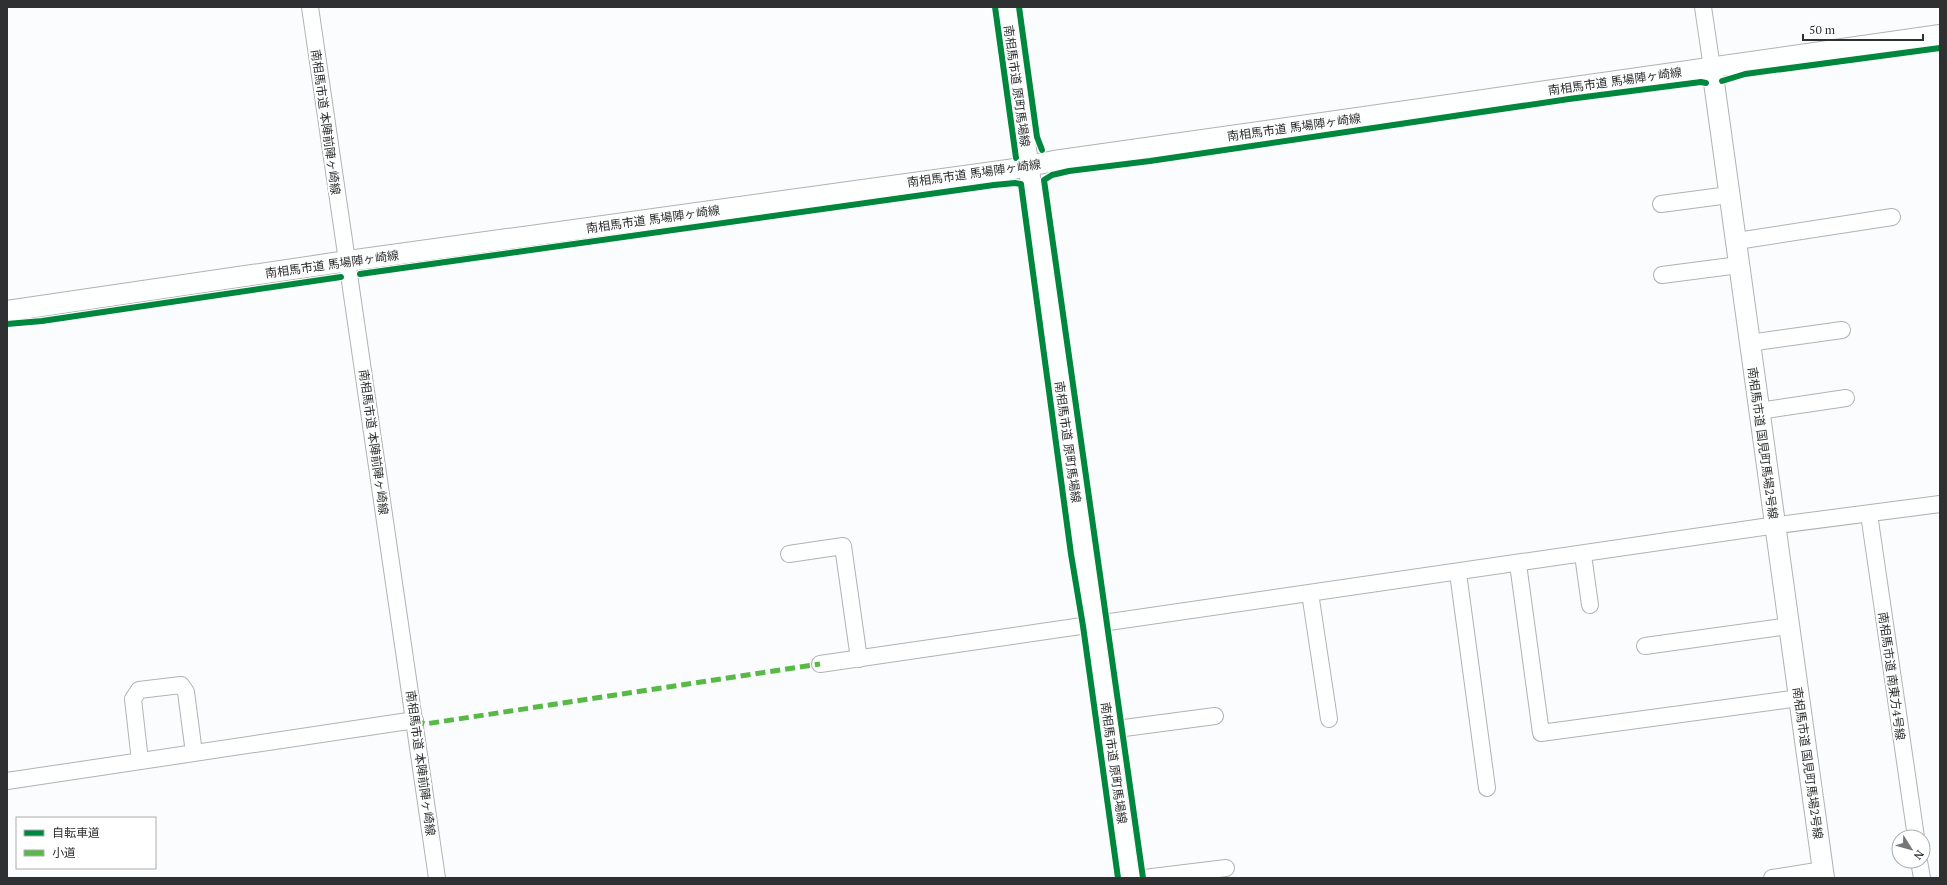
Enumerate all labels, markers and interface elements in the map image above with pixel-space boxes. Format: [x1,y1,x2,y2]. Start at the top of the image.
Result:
scale bar [1803,16,1923,42]
text: 50 m [1809,22,1836,37]
street label: 南相馬市道 原町馬場線 [1001,24,1033,148]
street label: 南相馬市道 本陣前陣ヶ崎線 [308,48,344,196]
street label: 南相馬市道 馬場陣ヶ崎線 [1547,64,1683,98]
street label: 南相馬市道 馬場陣ヶ崎線 [1226,110,1362,144]
street label: 南相馬市道 馬場陣ヶ崎線 [906,156,1042,190]
street label: 南相馬市道 馬場陣ヶ崎線 [585,202,721,236]
street label: 南相馬市道 馬場陣ヶ崎線 [264,247,400,281]
street label: 南相馬市道 国見町馬場2号線 [1745,366,1781,520]
street label: 南相馬市道 本陣前陣ヶ崎線 [356,368,392,516]
street label: 南相馬市道 原町馬場線 [1052,380,1084,504]
street label: 南相馬市道 南東方4号線 [1876,611,1908,741]
street label: 南相馬市道 国見町馬場2号線 [1790,686,1826,840]
street label: 南相馬市道 本陣前陣ヶ崎線 [403,689,439,837]
street label: 南相馬市道 原町馬場線 [1098,701,1130,825]
legend [16,817,156,869]
text: 自転車道 [52,825,100,840]
north arrow [1891,829,1931,869]
text: 小道 [52,845,76,860]
text: N [1910,847,1927,863]

